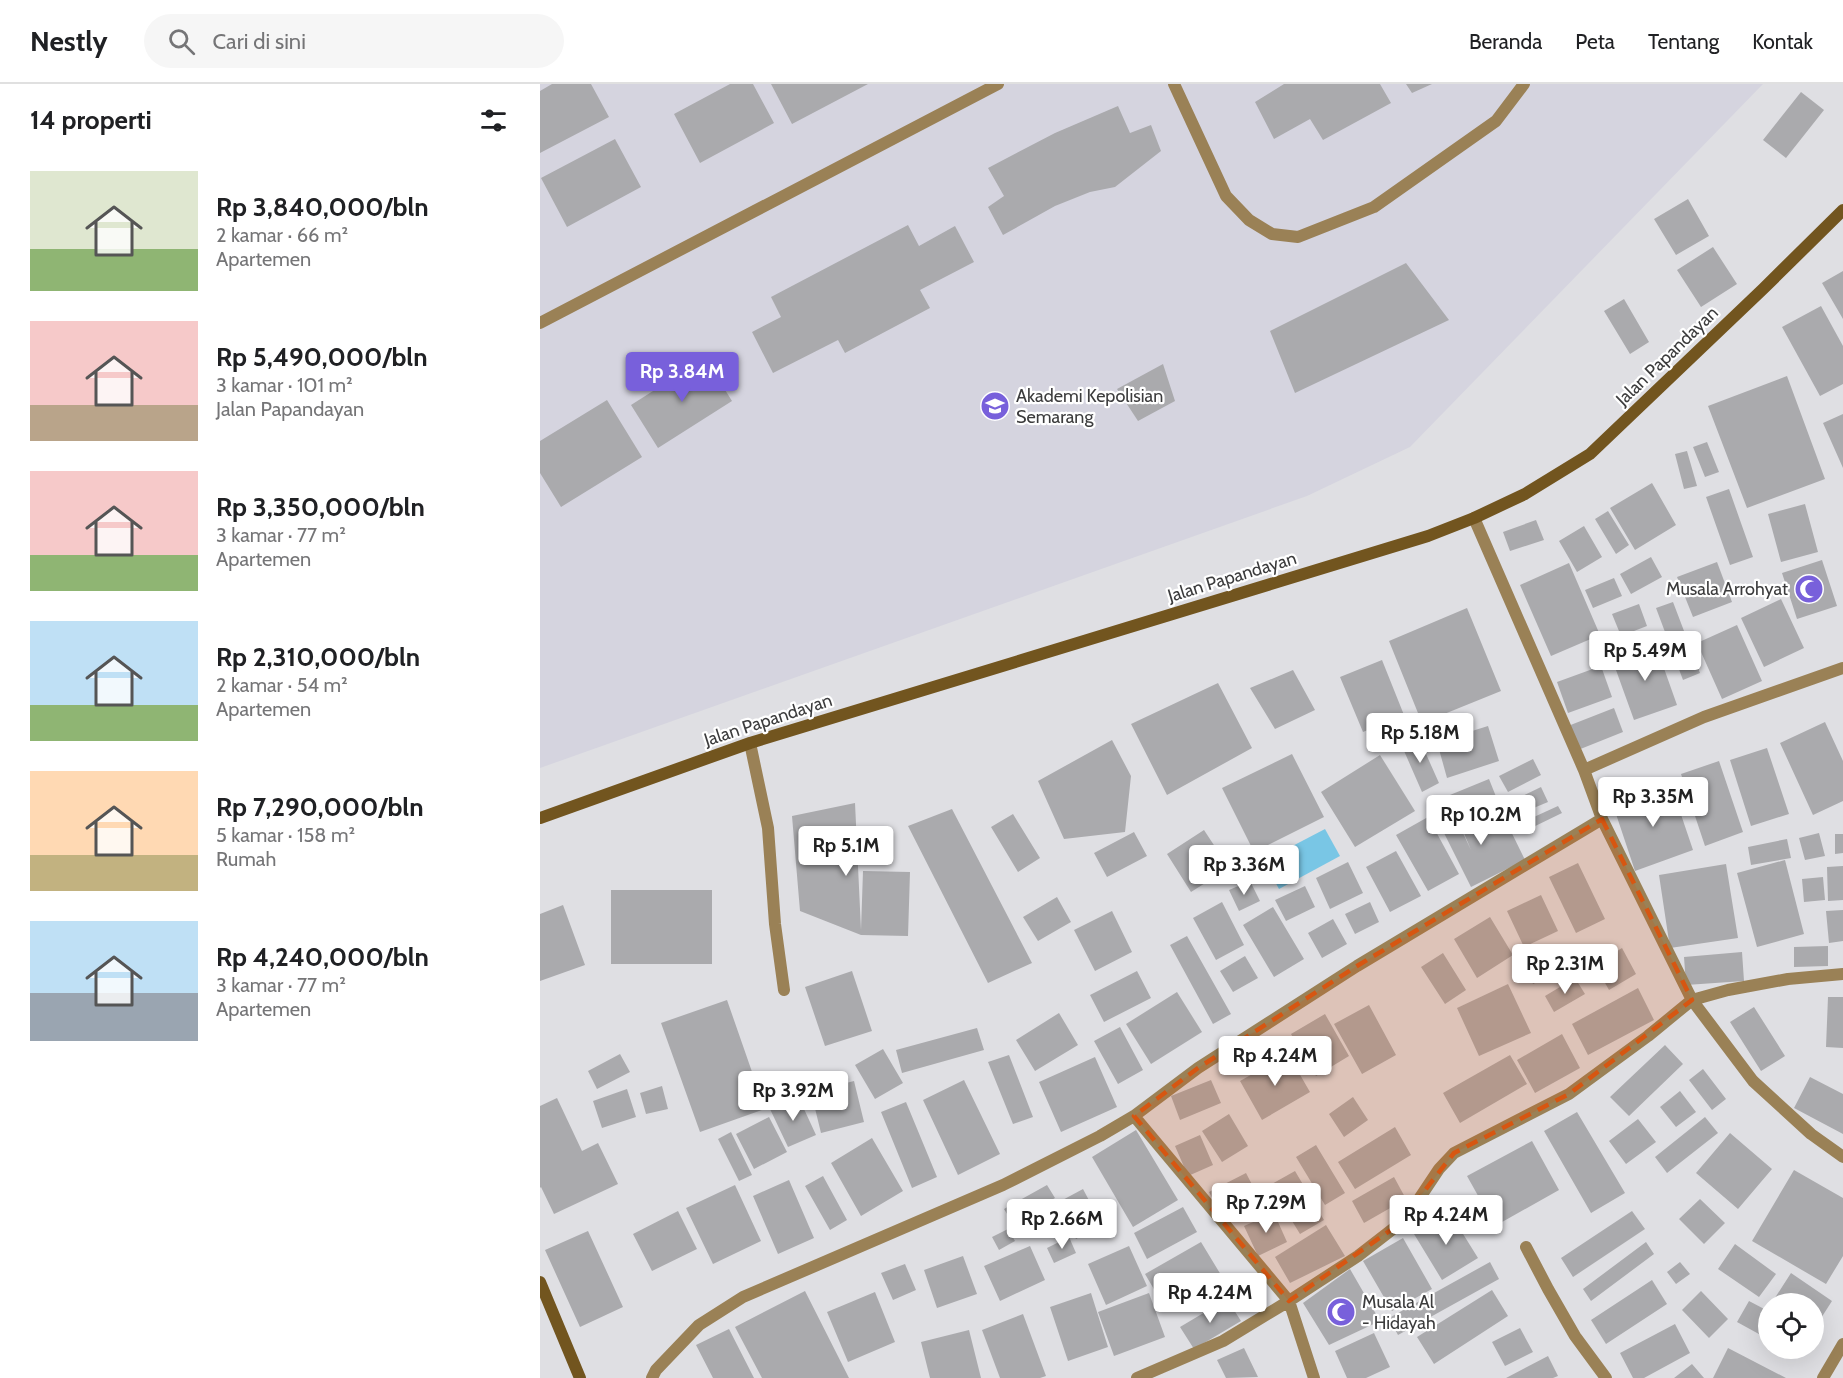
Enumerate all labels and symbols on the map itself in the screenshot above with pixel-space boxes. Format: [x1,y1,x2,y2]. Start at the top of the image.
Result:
street label: Jalan Papandayan [1611,302,1723,411]
pin: Rp 3.84M [620,352,744,403]
place label: Akademi Kepolisian Semarang [1016,385,1163,428]
school or university icon: Akademi Kepolisian Semarang [979,390,1011,422]
street label: Jalan Papandayan [1164,547,1299,607]
mosque icon: Musala Arrohyat [1793,573,1825,605]
place label: Musala Arrohyat [1666,578,1788,600]
pin: Rp 5.49M [1583,631,1707,682]
street label: Jalan Papandayan [700,689,835,751]
pin: Rp 5.18M [1358,713,1482,764]
pin: Rp 3.35M [1591,777,1715,828]
pin: Rp 10.2M [1419,795,1543,846]
pin: Rp 5.1M [791,826,901,877]
pin: Rp 3.36M [1182,845,1306,896]
pin: Rp 2.31M [1503,944,1627,995]
pin: Rp 4.24M [1213,1036,1337,1087]
pin: Rp 3.92M [731,1071,855,1122]
pin: Rp 7.29M [1204,1183,1328,1234]
pin: Rp 4.24M [1384,1195,1508,1246]
pin: Rp 2.66M [1000,1199,1124,1250]
pin: Rp 4.24M [1148,1273,1272,1324]
place label: Musala Al - Hidayah [1362,1291,1436,1334]
mosque icon: Musala Al - Hidayah [1325,1296,1357,1328]

